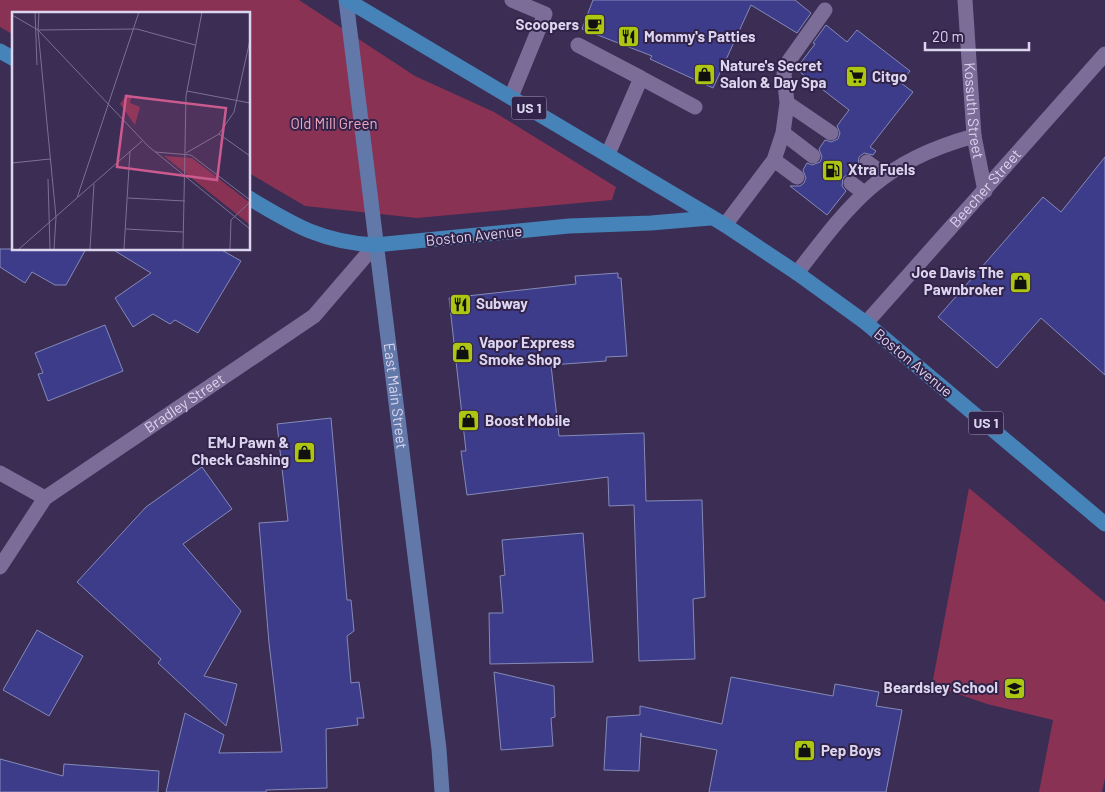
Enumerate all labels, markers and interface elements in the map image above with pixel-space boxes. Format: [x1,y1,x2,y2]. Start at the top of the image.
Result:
inset map [12,12,250,250]
cafe icon: Scoopers [583,13,607,37]
place label: Scoopers [516,15,579,33]
scale bar [925,20,1029,52]
restaurant icon: Mommy's Patties [616,25,640,49]
place label: Mommy's Patties [644,27,756,45]
text: 20 m [932,27,964,45]
place label: Nature's Secret Salon & Day Spa [720,56,826,91]
street label: Kossuth Street [961,62,988,160]
shop icon: Nature's Secret Salon & Day Spa [692,63,716,87]
supermarket icon: Citgo [844,65,868,89]
place label: Citgo [872,67,907,85]
road number: US 1 [512,96,546,120]
park label: Old Mill Green [290,114,378,132]
street label: Beecher Street [945,145,1024,231]
fuel station icon: Xtra Fuels [820,158,844,182]
place label: Xtra Fuels [848,160,916,178]
street label: Boston Avenue [425,221,523,249]
place label: Joe Davis The Pawnbroker [911,263,1004,298]
shop icon: Joe Davis The Pawnbroker [1008,270,1032,294]
restaurant icon: Subway [448,292,472,316]
place label: Subway [476,294,528,312]
street label: Boston Avenue [871,324,957,400]
place label: Vapor Express Smoke Shop [479,333,575,368]
shop icon: Vapor Express Smoke Shop [451,340,475,364]
street label: East Main Street [381,342,412,450]
street label: Bradley Street [141,369,228,436]
shop icon: Boost Mobile [457,409,481,433]
place label: Boost Mobile [485,411,570,429]
road number: US 1 [968,412,1004,434]
place label: EMJ Pawn & Check Cashing [191,433,289,468]
shop icon: EMJ Pawn & Check Cashing [293,440,317,464]
school or university icon: Beardsley School [1002,676,1026,700]
place label: Beardsley School [884,678,998,696]
shop icon: Pep Boys [793,739,817,763]
place label: Pep Boys [821,741,881,759]

